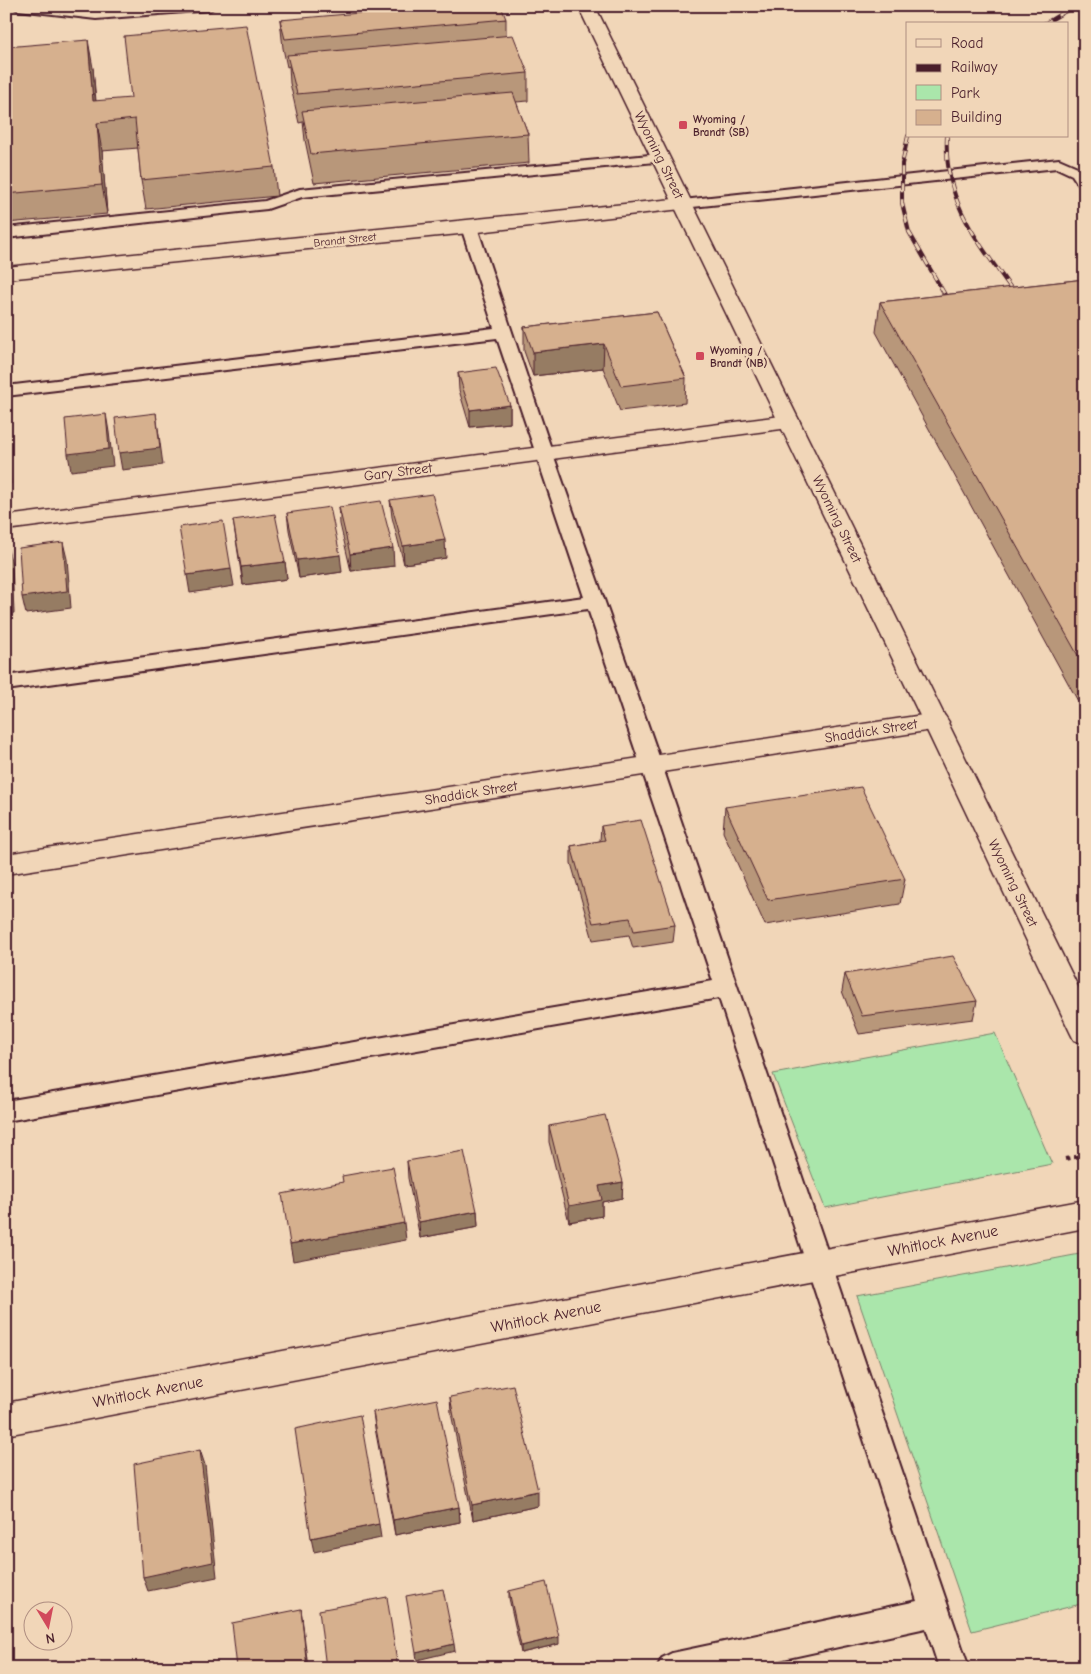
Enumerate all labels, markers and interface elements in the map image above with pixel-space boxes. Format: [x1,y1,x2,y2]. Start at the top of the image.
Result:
legend [906,22,1068,138]
text: Road [951,34,983,52]
text: Railway [951,58,998,76]
text: Park [951,84,980,102]
street label: Wyoming Street [630,108,688,202]
text: Building [951,108,1002,126]
place label: Wyoming / Brandt (SB) [693,113,749,139]
marker: Wyoming / Brandt (SB) [677,119,689,131]
street label: Brandt Street [313,230,378,250]
place label: Wyoming / Brandt (NB) [710,344,767,370]
marker: Wyoming / Brandt (NB) [694,350,706,362]
street label: Gary Street [363,459,434,485]
street label: Wyoming Street [808,472,866,566]
street label: Shaddick Street [823,715,920,747]
street label: Shaddick Street [423,777,520,809]
street label: Wyoming Street [984,836,1042,930]
street label: Whitlock Avenue [886,1221,1000,1261]
street label: Whitlock Avenue [489,1297,603,1337]
street label: Whitlock Avenue [91,1372,205,1412]
north arrow [22,1602,72,1652]
text: N [44,1629,56,1647]

